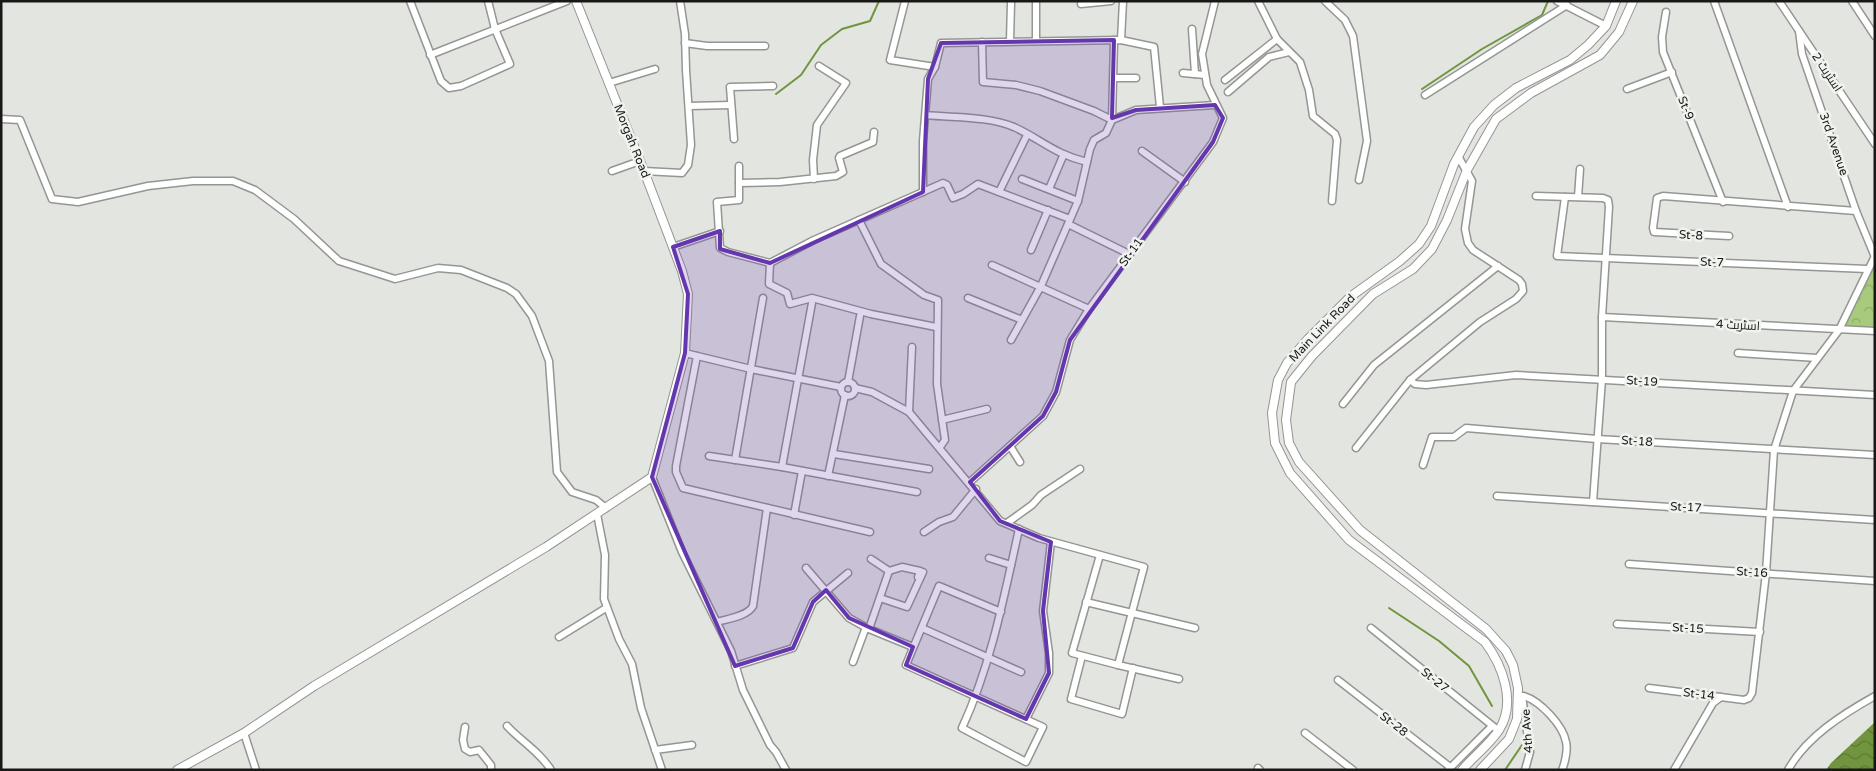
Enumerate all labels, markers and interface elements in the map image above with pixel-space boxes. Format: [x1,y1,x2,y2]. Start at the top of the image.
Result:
street label: اسٹریٹ 2 [1809,50,1845,94]
street label: St-9 [1675,94,1697,122]
street label: Morgah Road [611,102,653,180]
street label: 3rd Avenue [1817,111,1851,177]
street label: St-8 [1679,227,1703,243]
street label: St-11 [1116,235,1146,269]
street label: St-7 [1700,255,1724,269]
street label: Main Link Road [1286,291,1358,365]
street label: اسٹریٹ 4 [1716,317,1760,333]
street label: St-19 [1626,373,1658,389]
street label: St-18 [1621,433,1653,449]
street label: St-17 [1670,499,1702,515]
street label: St-16 [1736,564,1768,580]
street label: St-15 [1672,620,1704,636]
street label: St-27 [1418,665,1452,695]
street label: St-14 [1682,685,1716,703]
street label: 4th Ave [1518,708,1536,754]
street label: St-28 [1377,709,1411,739]

